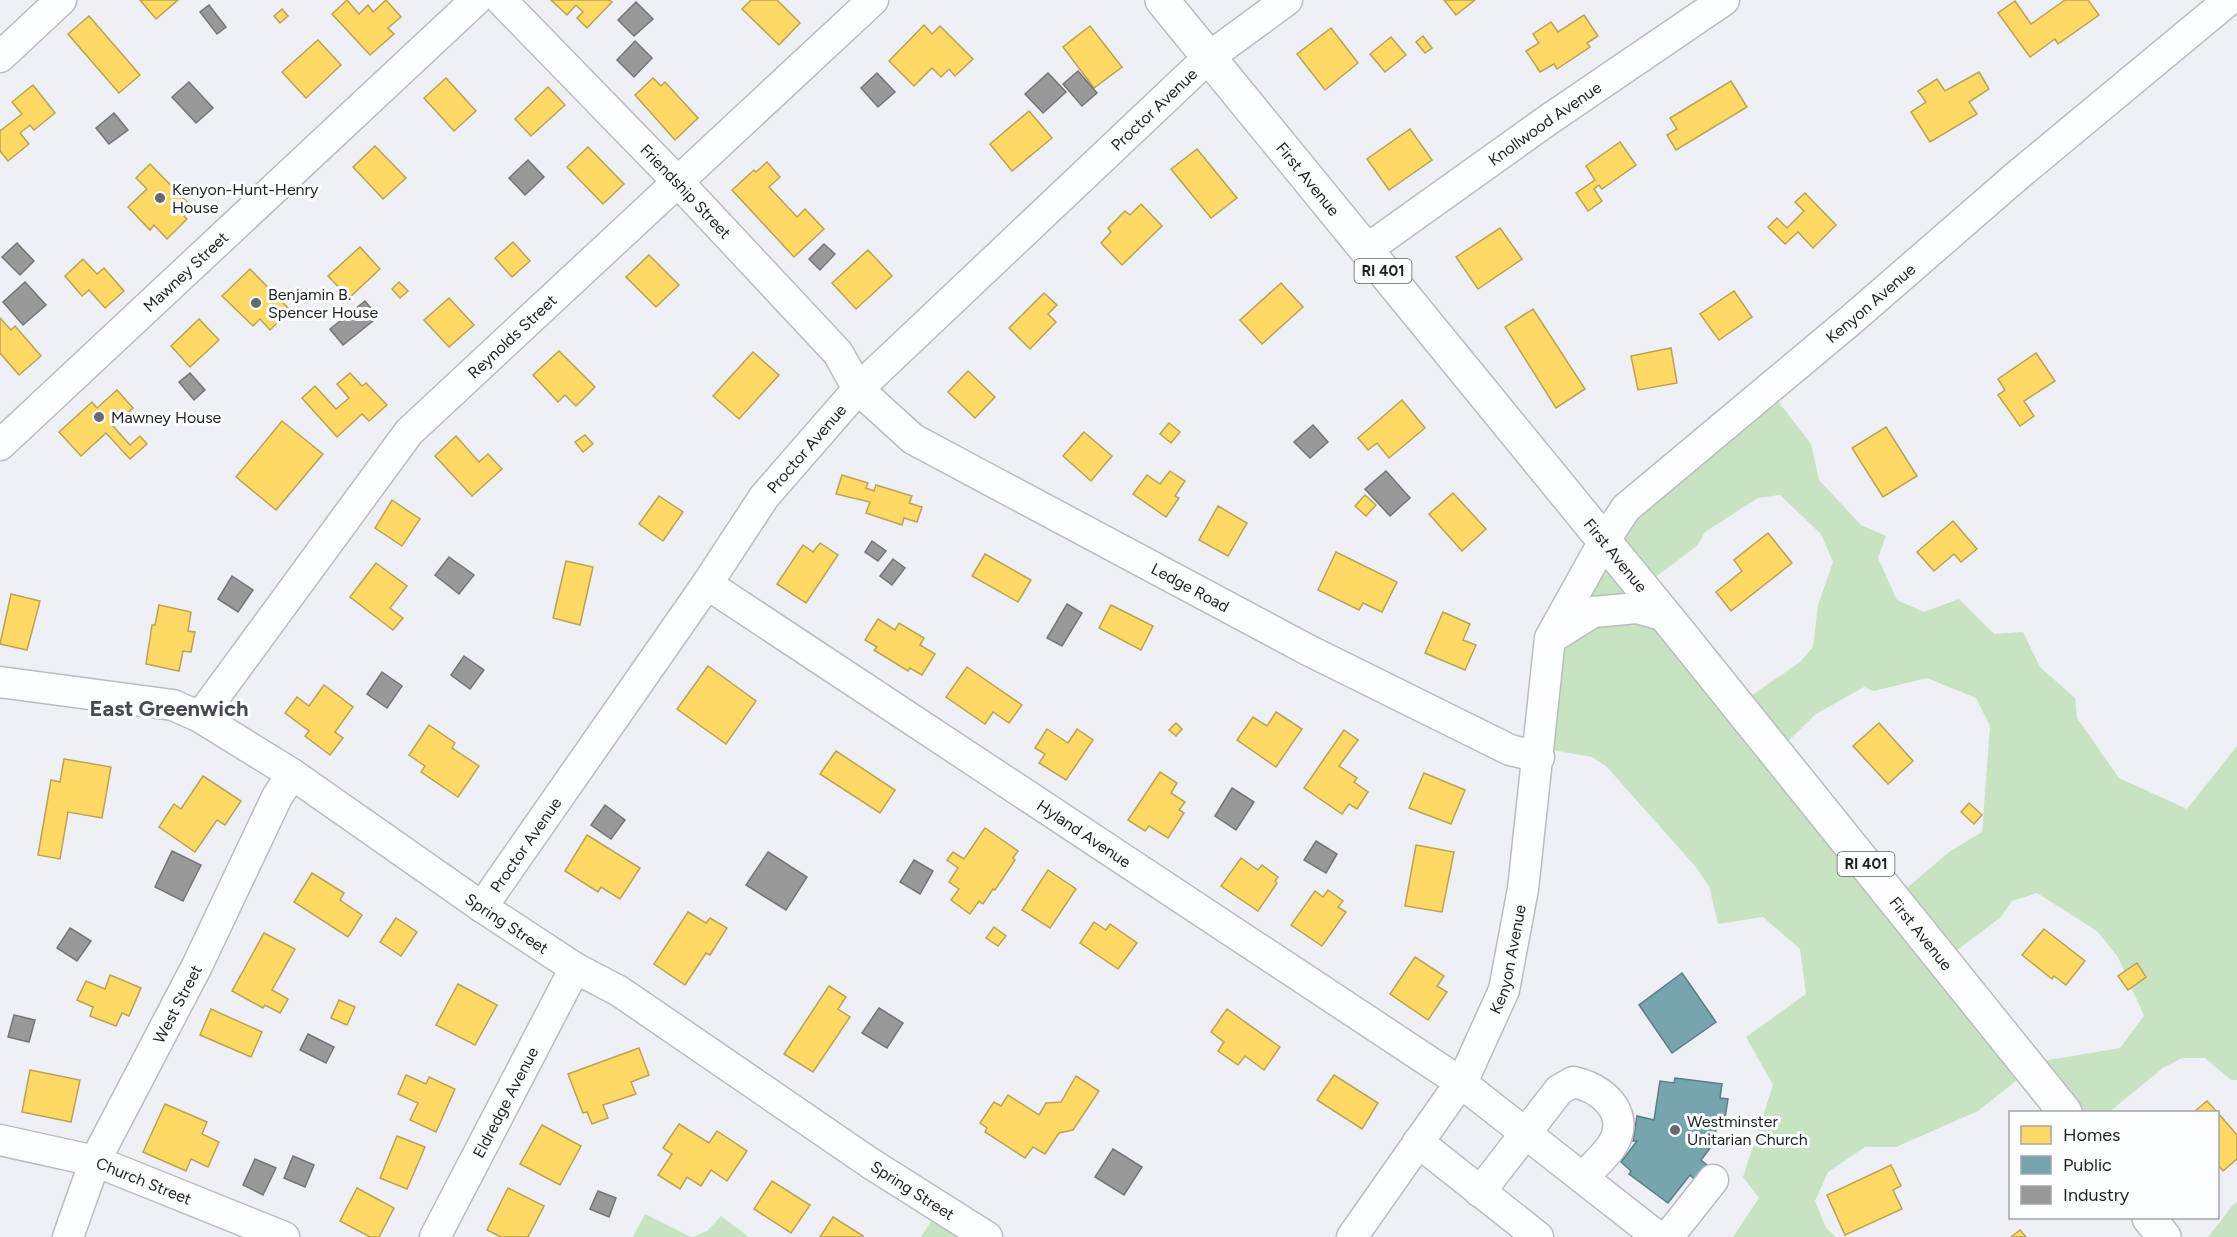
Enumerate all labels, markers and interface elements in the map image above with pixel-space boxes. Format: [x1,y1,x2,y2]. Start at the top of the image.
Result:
street label: Proctor Avenue [1107,64,1201,154]
street label: Knollwood Avenue [1484,77,1605,169]
street label: First Avenue [1273,138,1344,220]
street label: Friendship Street [637,140,735,242]
place label: Kenyon-Hunt-Henry House [172,180,319,217]
marker: Kenyon-Hunt-Henry House [153,191,167,205]
street label: Mawney Street [139,227,232,316]
road number: RI 401 [1354,259,1412,283]
street label: Kenyon Avenue [1822,259,1919,347]
place label: Benjamin B. Spencer House [268,285,378,322]
street label: Reynolds Street [464,290,560,382]
marker: Benjamin B. Spencer House [249,296,263,310]
street label: Proctor Avenue [763,400,850,497]
place label: Mawney House [111,408,222,427]
marker: Mawney House [92,410,106,424]
street label: First Avenue [1580,514,1652,596]
street label: Ledge Road [1148,559,1233,616]
district label: East Greenwich [90,695,248,722]
street label: Proctor Avenue [486,793,565,896]
street label: Hyland Avenue [1033,795,1135,871]
road number: RI 401 [1838,852,1894,876]
street label: Spring Street [462,889,552,957]
street label: First Avenue [1886,892,1957,974]
street label: Kenyon Avenue [1485,903,1529,1017]
street label: West Street [149,961,206,1046]
street label: Eldredge Avenue [469,1043,542,1161]
legend [2009,1111,2219,1219]
place label: Westminster Unitarian Church [1687,1112,1808,1149]
marker: Westminster Unitarian Church [1668,1123,1682,1137]
text: Homes [2063,1124,2121,1146]
street label: Church Street [93,1153,194,1208]
text: Public [2063,1154,2112,1176]
street label: Spring Street [867,1156,958,1224]
text: Industry [2063,1184,2130,1206]

